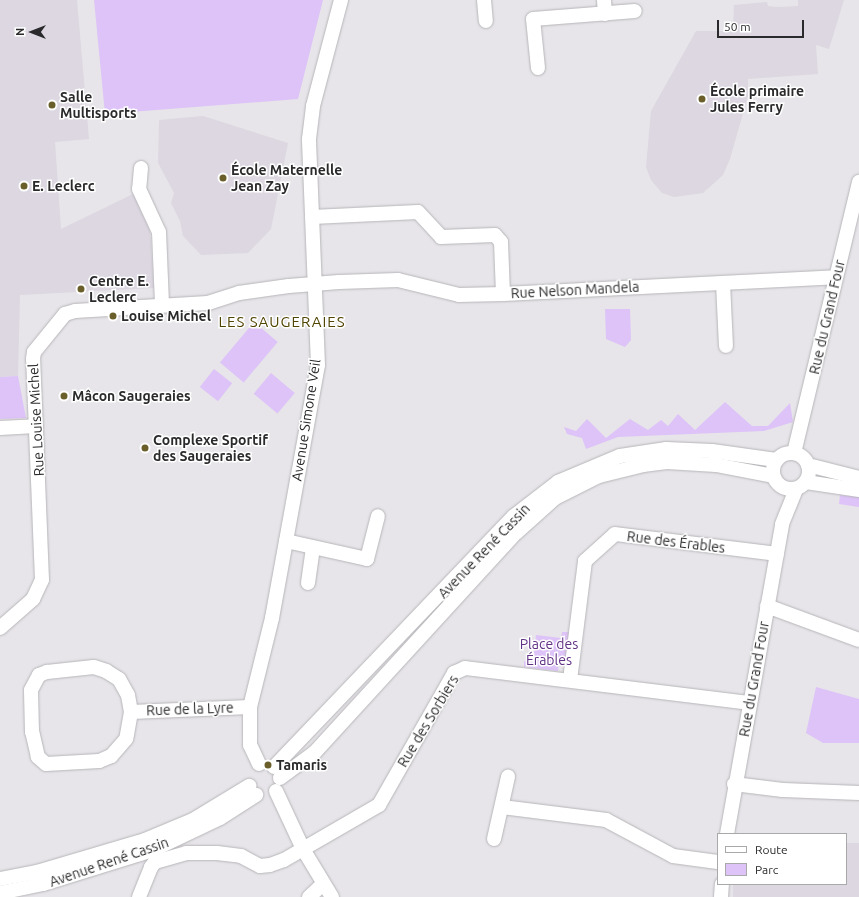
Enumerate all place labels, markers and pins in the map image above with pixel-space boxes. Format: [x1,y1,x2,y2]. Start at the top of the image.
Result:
place label: École primaire Jules Ferry [710,83,804,116]
place label: Salle Multisports [60,89,137,122]
marker: École primaire Jules Ferry [697,94,707,104]
marker: Salle Multisports [47,100,57,110]
place label: École Maternelle Jean Zay [231,162,342,194]
marker: École Maternelle Jean Zay [218,173,228,183]
place label: E. Leclerc [32,178,95,194]
marker: E. Leclerc [19,181,29,191]
place label: Centre E. Leclerc [89,273,149,306]
marker: Centre E. Leclerc [76,284,86,294]
place label: Louise Michel [121,308,211,324]
marker: Louise Michel [108,311,118,321]
place label: Mâcon Saugeraies [72,388,191,404]
marker: Mâcon Saugeraies [59,391,69,401]
place label: Complexe Sportif des Saugeraies [153,432,268,464]
marker: Complexe Sportif des Saugeraies [140,443,150,453]
place label: Tamaris [276,757,327,773]
marker: Tamaris [263,760,273,770]

